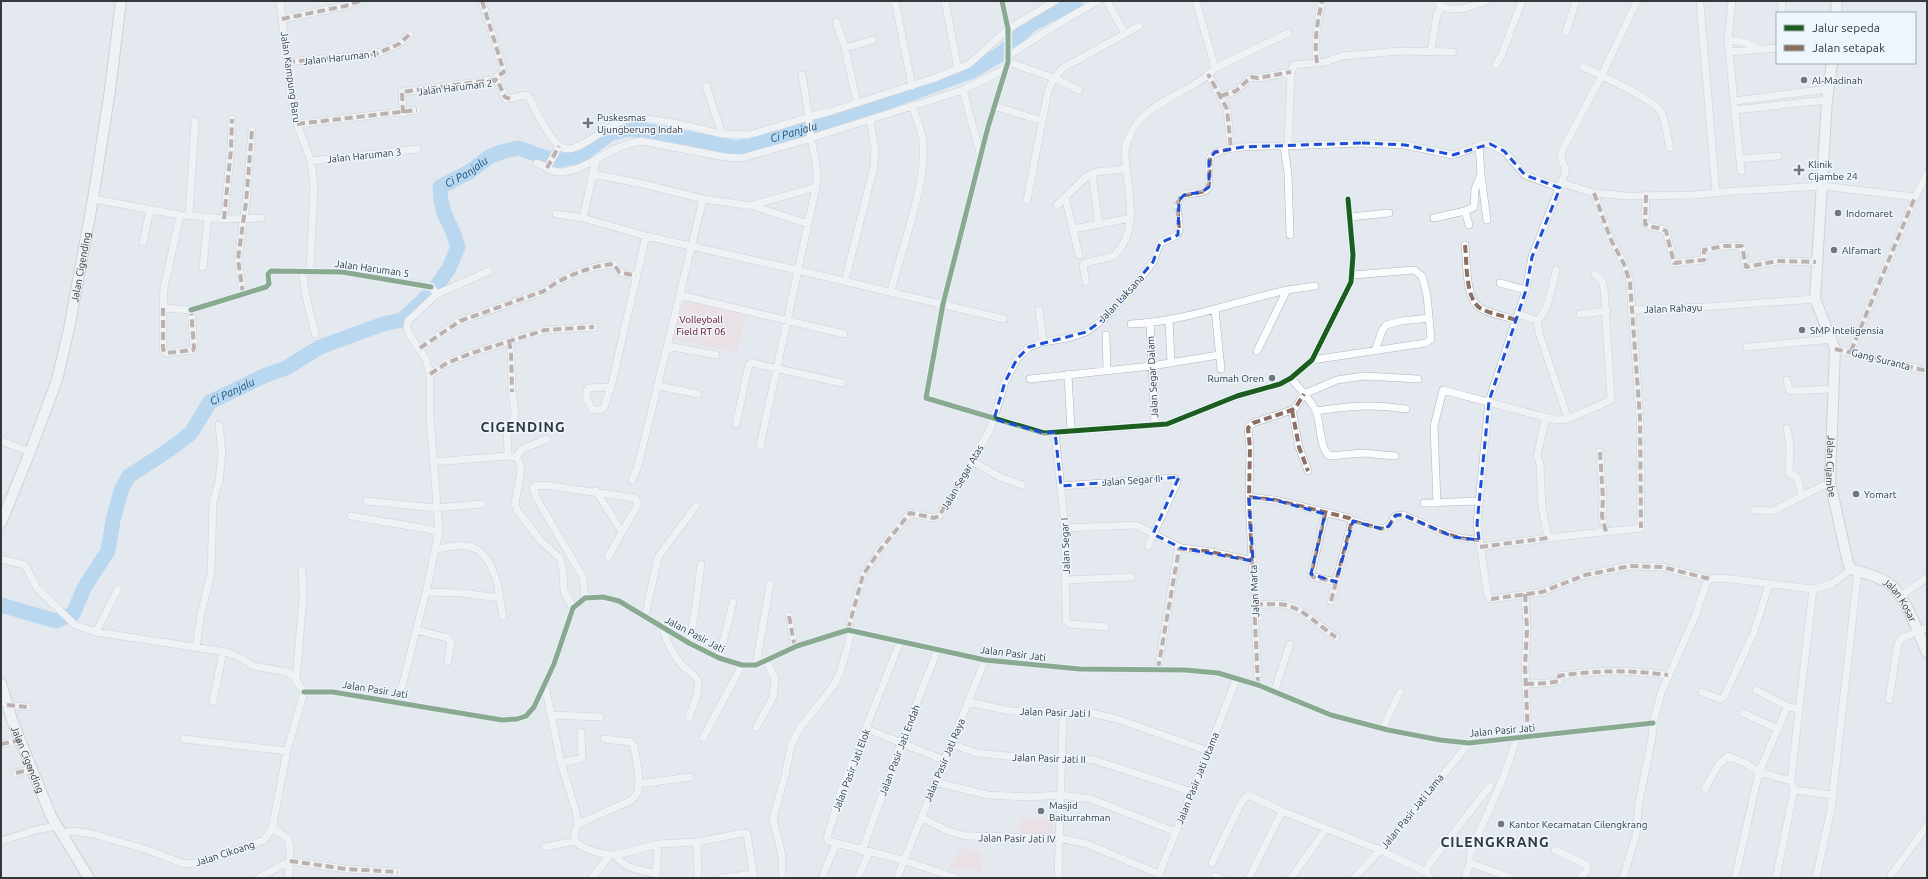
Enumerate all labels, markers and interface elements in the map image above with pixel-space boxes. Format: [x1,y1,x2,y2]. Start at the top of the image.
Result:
legend [1776,12,1916,64]
text: Jalur sepeda [1812,21,1880,34]
street label: Jalan Kampung Baru [279,31,302,123]
text: Jalan setapak [1812,41,1885,54]
street label: Jalan Haruman 1 [302,48,378,67]
marker: Al-Madinah [1799,75,1809,85]
place label: Al-Madinah [1812,75,1863,86]
street label: Jalan Haruman 2 [417,77,493,98]
place label: Puskesmas Ujungberung Indah [597,112,683,135]
marker: Puskesmas Ujungberung Indah [582,117,594,129]
water label: Ci Panjalu [769,120,819,144]
street label: Jalan Haruman 3 [326,146,402,165]
water label: Ci Panjalu [443,154,490,190]
place label: Klinik Cijambe 24 [1808,159,1858,182]
marker: Klinik Cijambe 24 [1793,164,1805,176]
marker: Indomaret [1833,208,1843,218]
place label: Indomaret [1846,208,1893,219]
street label: Jalan Cigending [69,231,93,303]
marker: Alfamart [1829,245,1839,255]
place label: Alfamart [1842,245,1882,256]
street label: Jalan Haruman 5 [334,258,410,279]
street label: Jalan Laksana [1096,272,1146,325]
street label: Jalan Rahayu [1644,302,1702,315]
park label: Volleyball Field RT 06 [676,314,726,337]
marker: SMP Inteligensia [1797,325,1807,335]
place label: SMP Inteligensia [1810,325,1884,336]
street label: Jalan Segar Dalam [1145,336,1160,418]
street label: Gang Suranta [1850,347,1911,372]
place label: Rumah Oren [1208,373,1264,384]
marker: Rumah Oren [1267,373,1277,383]
water label: Ci Panjalu [208,375,257,407]
district label: CIGENDING [480,419,566,435]
street label: Jalan Cijambe [1824,435,1838,498]
street label: Jalan Segar Atas [939,443,986,512]
street label: Jalan Segar II [1101,473,1161,488]
marker: Yomart [1851,489,1861,499]
place label: Yomart [1864,489,1897,500]
street label: Jalan Segar I [1059,518,1072,574]
street label: Jalan Marta [1248,564,1261,617]
street label: Jalan Kosar [1881,576,1918,624]
street label: Jalan Pasir Jati [663,614,727,655]
street label: Jalan Pasir Jati [979,644,1046,663]
street label: Jalan Pasir Jati [341,679,408,700]
street label: Jalan Pasir Jati Endah [877,703,922,797]
street label: Jalan Pasir Jati I [1019,706,1091,719]
street label: Jalan Pasir Jati Raya [922,717,967,804]
street label: Jalan Pasir Jati [1469,722,1535,739]
street label: Jalan Cigending [9,724,46,795]
street label: Jalan Pasir Jati Elok [831,727,872,813]
street label: Jalan Pasir Jati Utama [1174,731,1221,826]
street label: Jalan Pasir Jati II [1012,752,1086,765]
street label: Jalan Pasir Jati Lama [1379,772,1446,851]
place label: Masjid Baiturrahman [1049,800,1110,823]
marker: Masjid Baiturrahman [1036,806,1046,816]
marker: Kantor Kecamatan Cilengkrang [1496,819,1506,829]
place label: Kantor Kecamatan Cilengkrang [1509,819,1647,830]
street label: Jalan Pasir Jati IV [978,832,1056,845]
district label: CILENGKRANG [1440,834,1550,850]
street label: Jalan Cikoang [194,839,256,868]

